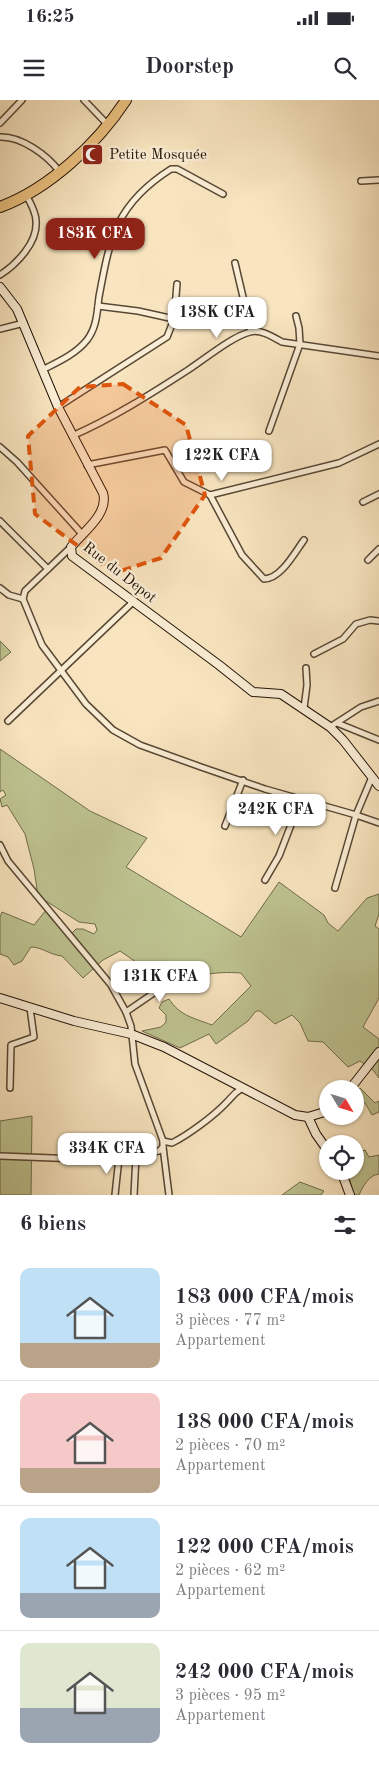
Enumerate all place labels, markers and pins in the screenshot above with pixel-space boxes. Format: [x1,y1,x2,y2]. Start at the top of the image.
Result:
mosque icon: Petite Mosquée [81,142,105,166]
place label: Petite Mosquée [109,148,207,163]
pin: 183K CFA [43,218,147,260]
pin: 138K CFA [165,296,269,339]
pin: 122K CFA [170,440,274,482]
pin: 242K CFA [224,794,328,836]
pin: 131K CFA [108,960,212,1003]
pin: 334K CFA [55,1132,159,1175]

